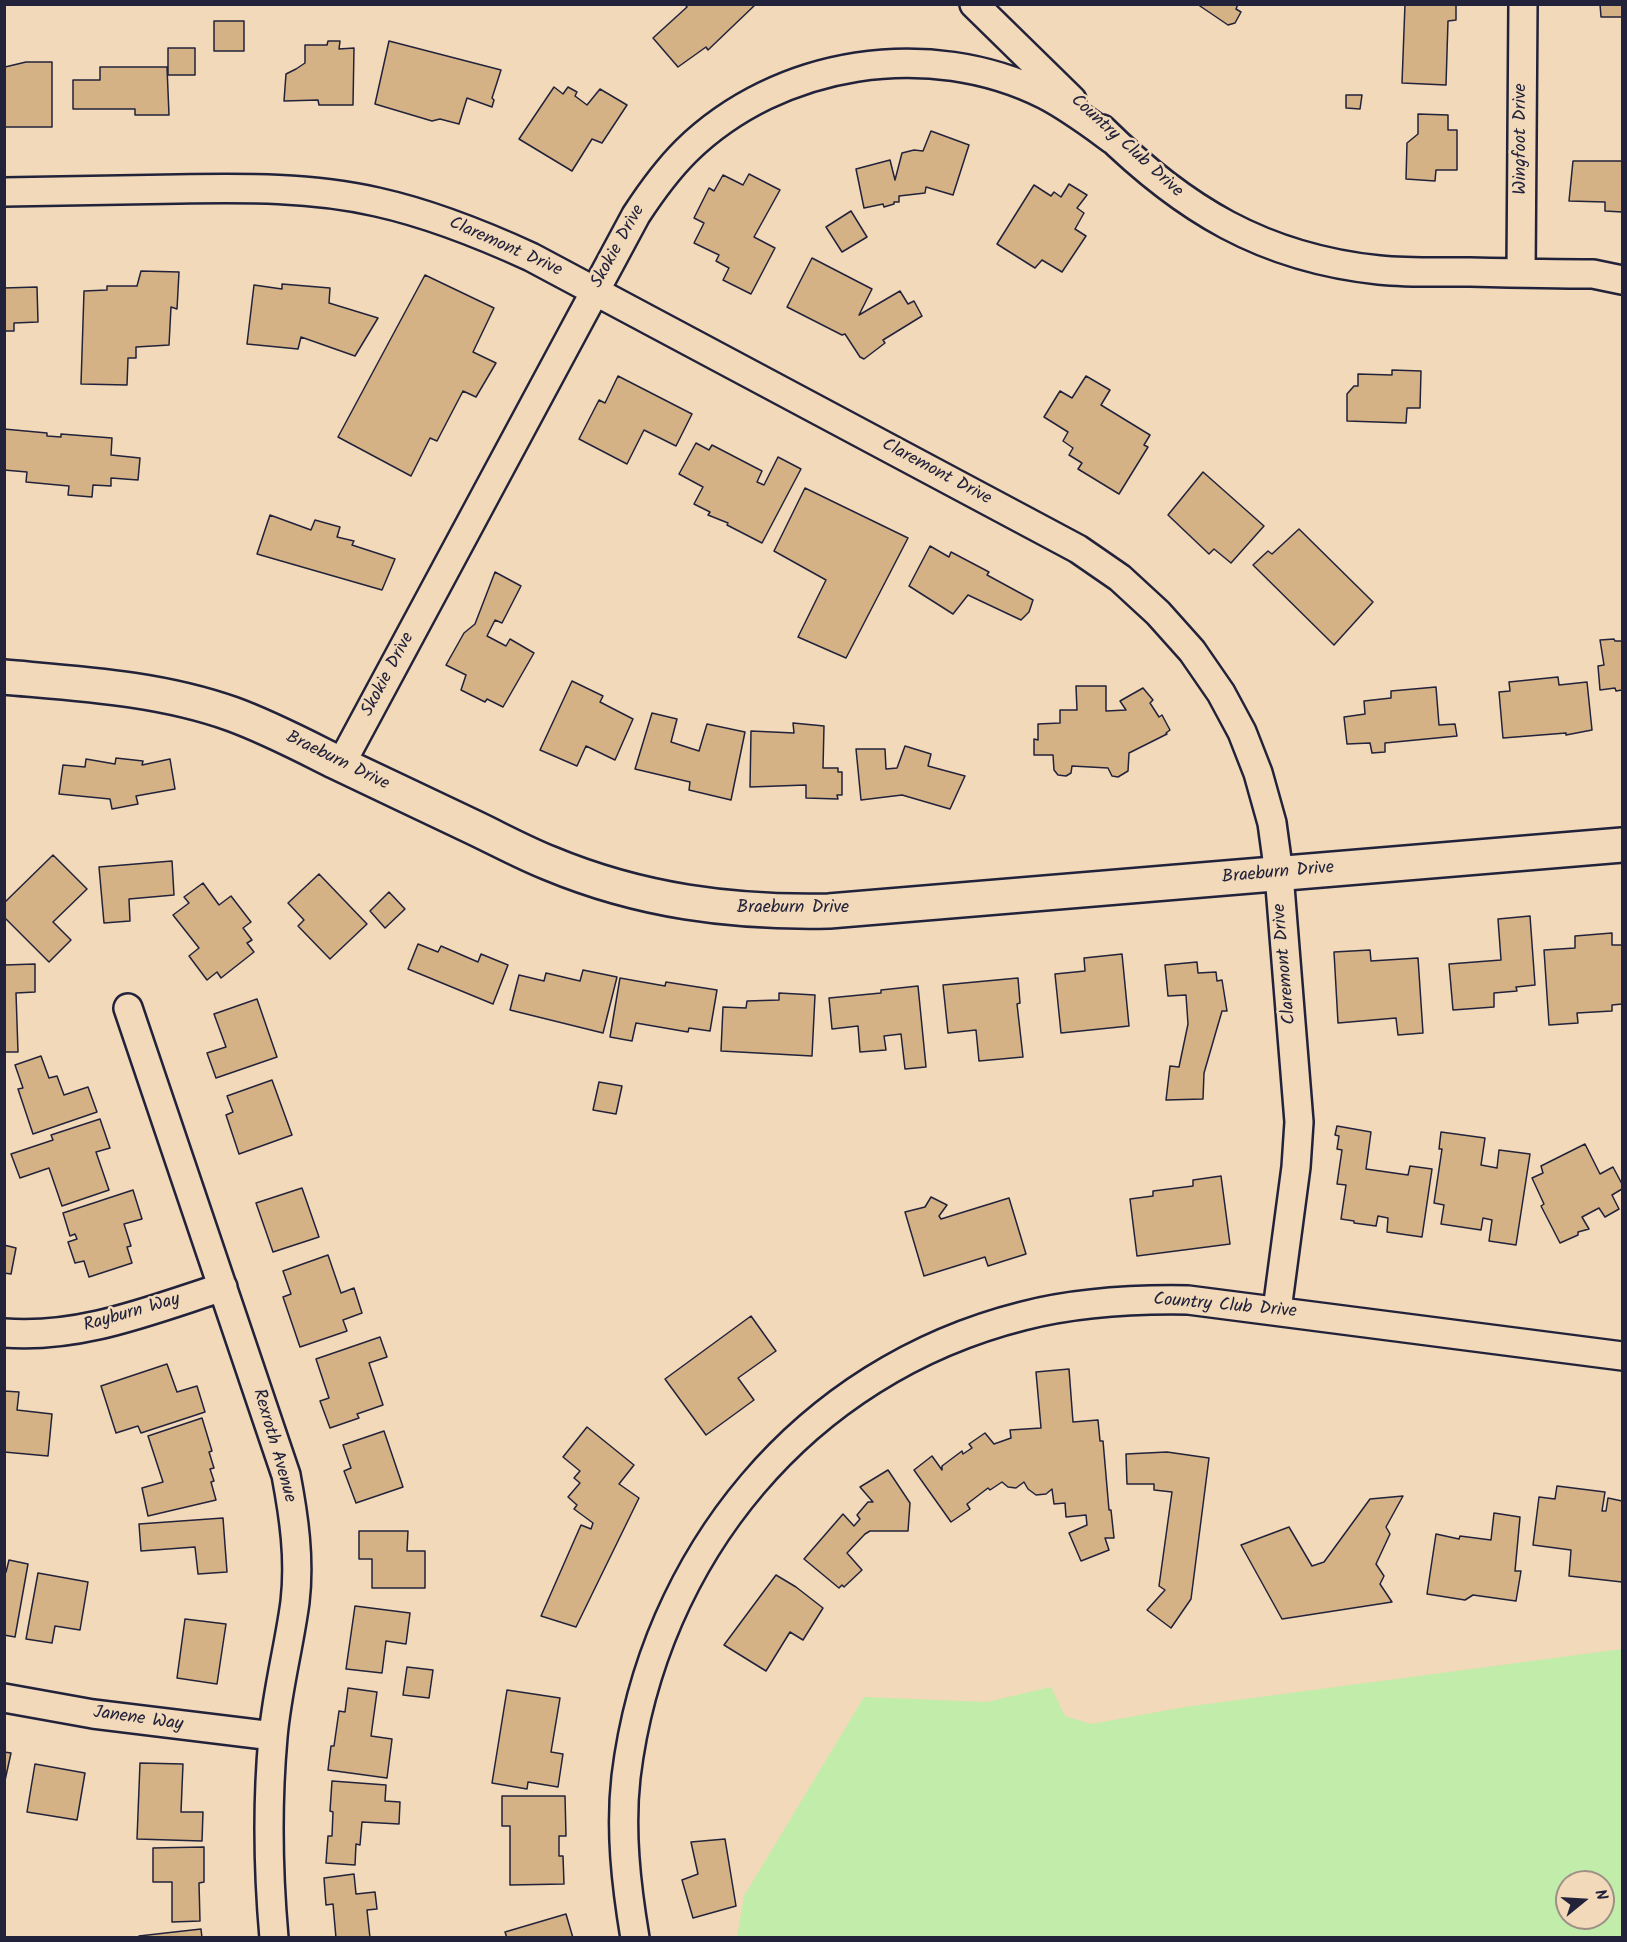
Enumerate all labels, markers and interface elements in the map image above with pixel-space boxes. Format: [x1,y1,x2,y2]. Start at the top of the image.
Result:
street label: Wingfoot Drive [1511,83,1533,195]
street label: Country Club Drive [1065,91,1187,203]
street label: Skokie Drive [587,202,651,292]
street label: Claremont Drive [445,213,565,283]
street label: Claremont Drive [877,435,995,511]
street label: Skokie Drive [358,629,420,721]
street label: Braeburn Drive [282,728,392,796]
street label: Braeburn Drive [1221,858,1335,890]
street label: Braeburn Drive [737,898,849,920]
street label: Claremont Drive [1270,903,1302,1025]
street label: Rayburn Way [81,1290,183,1338]
street label: Country Club Drive [1152,1290,1298,1324]
street label: Rexroth Avenue [246,1387,300,1505]
street label: Janene Way [92,1703,184,1737]
north arrow [1555,1870,1615,1930]
text: N [1587,1886,1614,1904]

